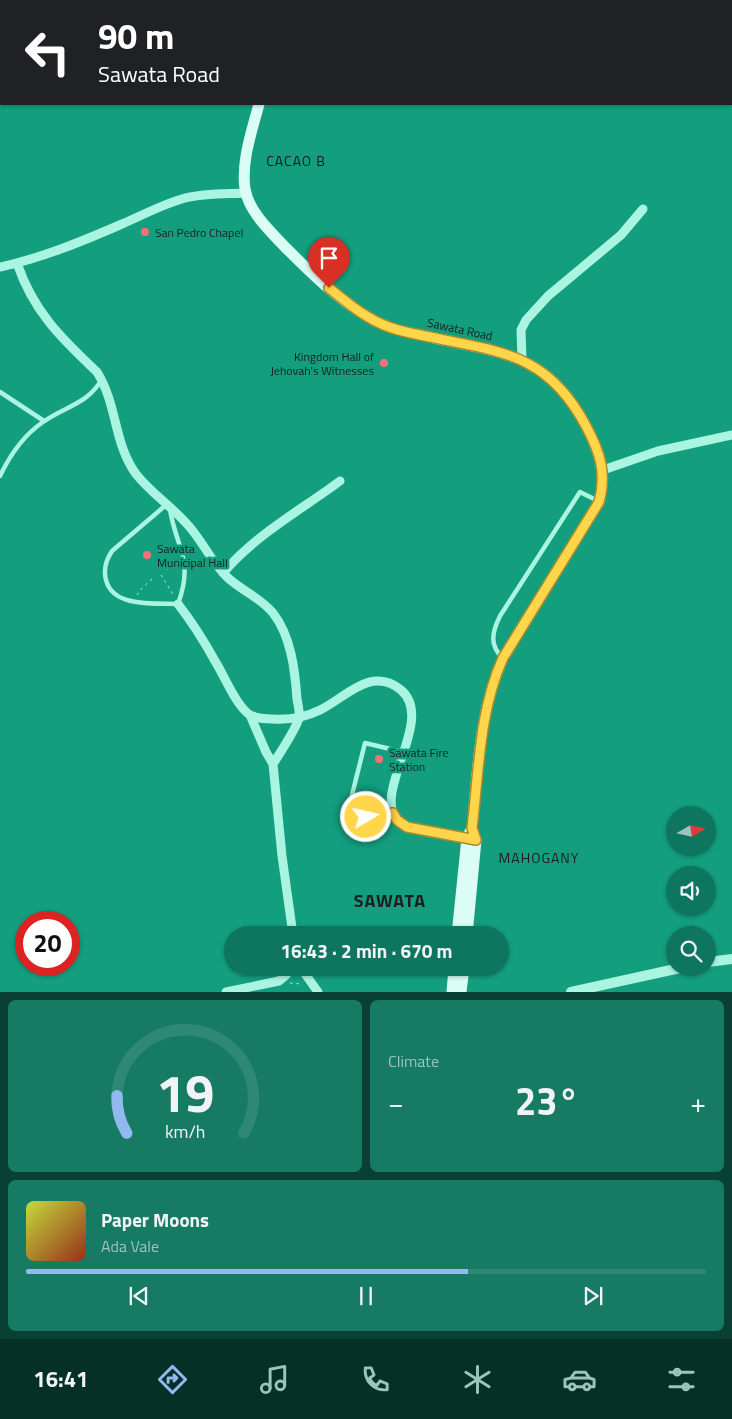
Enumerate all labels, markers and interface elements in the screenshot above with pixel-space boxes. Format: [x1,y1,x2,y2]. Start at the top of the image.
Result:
text: 90 m [98,9,174,63]
icon: left [15,20,80,85]
text: Sawata Road [98,57,220,91]
district label: CACAO B [266,150,326,171]
place label: San Pedro Chapel [155,223,243,242]
marker: San Pedro Chapel [139,226,151,238]
pin [308,237,350,288]
icon: arrive [315,244,343,272]
street label: Sawata Road [426,313,494,345]
place label: Kingdom Hall of Jehovah's Witnesses [270,347,374,380]
marker: Kingdom Hall of Jehovah's Witnesses [378,357,390,369]
place label: Sawata Municipal Hall [157,539,228,572]
marker: Sawata Municipal Hall [141,549,153,561]
place label: Sawata Fire Station [389,743,449,776]
marker: Sawata Fire Station [373,753,385,765]
position arrow [339,790,391,842]
north arrow [666,806,716,856]
map controls [666,806,716,976]
district label: MAHOGANY [499,847,579,868]
button: sound [666,866,716,916]
district label: SAWATA [354,887,426,914]
speed limit sign: 20 [15,911,80,976]
button: search [666,926,716,976]
text: 16:43 · 2 min · 670 m [280,936,453,965]
text: Climate [388,1049,439,1073]
text: 19 [156,1053,214,1132]
text: 23° [515,1072,579,1130]
text: − [388,1081,404,1124]
text: + [690,1081,706,1124]
text: km/h [165,1118,205,1145]
text: Paper Moons [101,1205,209,1234]
text: Ada Vale [101,1234,159,1258]
icon: previous [125,1282,153,1310]
icon: pause [352,1282,380,1310]
icon: next [579,1282,607,1310]
text: 16:41 [33,1362,88,1396]
icon: directions [155,1362,190,1397]
icon: music [257,1362,292,1397]
icon: phone [358,1362,393,1397]
icon: climate [460,1362,495,1397]
icon: car [562,1362,597,1397]
icon: filters [664,1362,699,1397]

